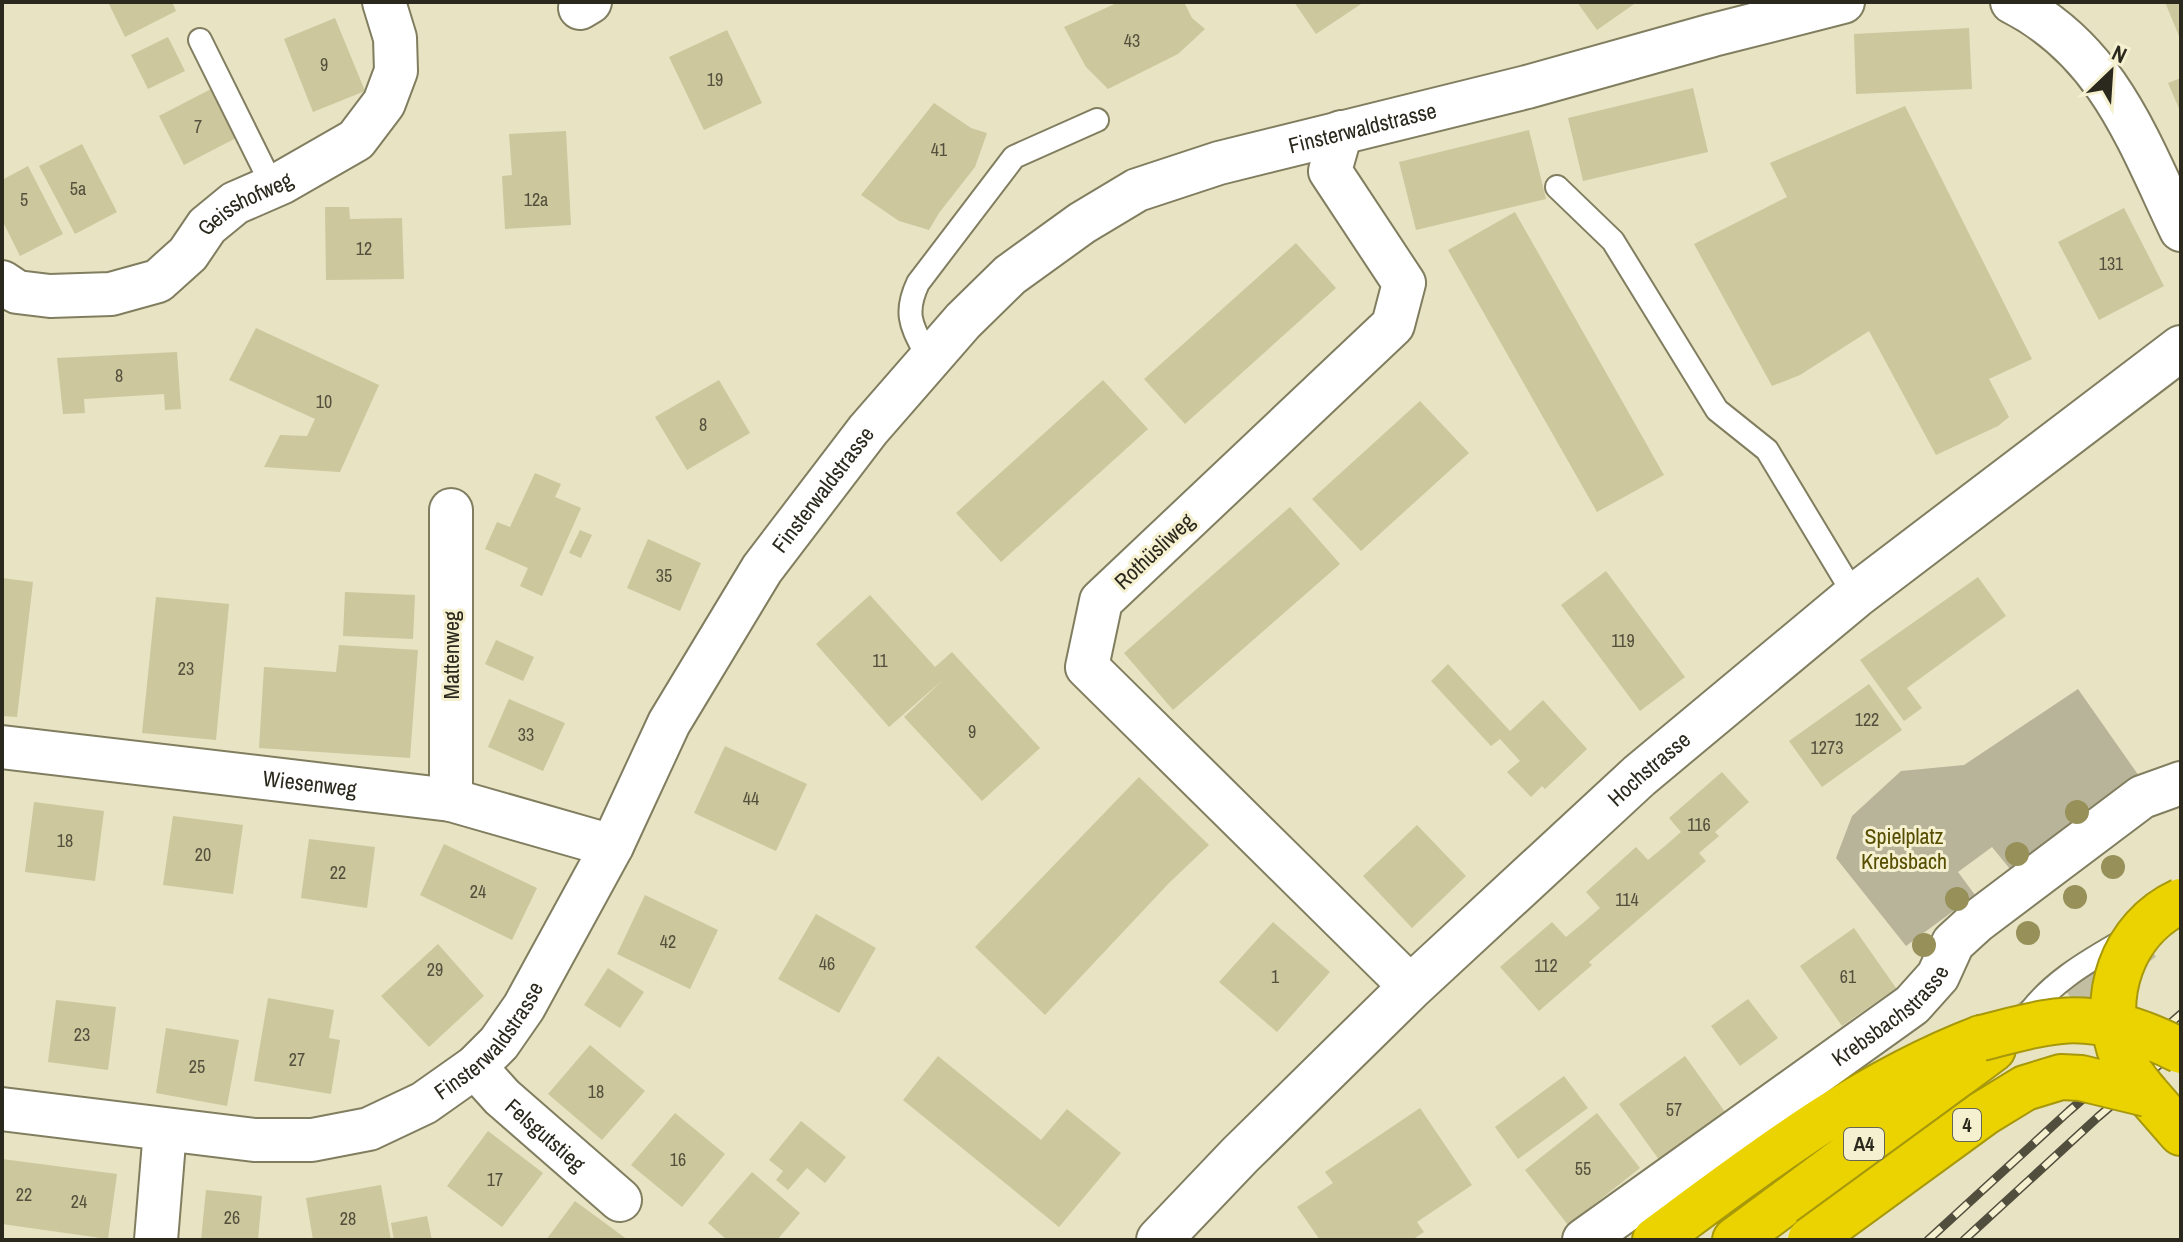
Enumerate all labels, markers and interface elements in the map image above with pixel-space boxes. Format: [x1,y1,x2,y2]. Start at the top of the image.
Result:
house number: 43 [1124,28,1140,53]
north arrow [2071,32,2151,112]
text: N [2107,38,2132,70]
house number: 9 [320,52,328,77]
house number: 19 [707,67,723,92]
street label: Finsterwaldstrasse [1285,95,1440,160]
house number: 7 [194,114,202,139]
house number: 41 [931,137,948,162]
street label: Geisshofweg [190,164,298,241]
house number: 5a [70,176,86,201]
house number: 5 [20,187,28,212]
house number: 12a [524,187,548,212]
house number: 12 [356,236,372,261]
house number: 131 [2099,251,2124,276]
house number: 8 [115,363,123,388]
house number: 10 [316,389,332,414]
house number: 8 [699,412,707,437]
street label: Finsterwaldstrasse [765,420,881,559]
street label: Rothüsliweg [1107,506,1201,596]
house number: 35 [656,563,672,588]
street label: Mattenweg [436,611,466,699]
house number: 119 [1611,628,1635,653]
house number: 11 [872,648,888,673]
house number: 23 [178,656,194,681]
house number: 122 [1855,707,1879,732]
house number: 9 [968,719,976,744]
house number: 33 [518,722,534,747]
street label: Hochstrasse [1601,725,1697,813]
house number: 1273 [1811,735,1843,760]
street label: Wiesenweg [261,763,358,804]
house number: 44 [743,786,759,811]
house number: 116 [1687,812,1711,837]
park label: Spielplatz Krebsbach [1861,821,1947,876]
house number: 18 [57,828,73,853]
house number: 20 [195,842,211,867]
house number: 22 [330,860,346,885]
house number: 24 [470,879,486,904]
house number: 114 [1615,887,1639,912]
house number: 42 [660,929,676,954]
house number: 46 [819,951,835,976]
house number: 112 [1534,953,1558,978]
house number: 29 [427,957,443,982]
street label: Krebsbachstrasse [1825,961,1956,1073]
house number: 1 [1271,964,1280,989]
house number: 61 [1840,964,1857,989]
street label: Finsterwaldstrasse [428,976,550,1106]
house number: 23 [74,1022,90,1047]
house number: 27 [289,1047,305,1072]
house number: 25 [189,1054,205,1079]
house number: 18 [588,1079,604,1104]
street label: Felsgutstieg [499,1092,592,1178]
house number: 57 [1666,1097,1682,1122]
road number: 4 [1953,1109,1981,1141]
road number: A4 [1844,1128,1884,1160]
house number: 16 [670,1147,686,1172]
house number: 55 [1575,1156,1591,1181]
house number: 17 [487,1167,503,1192]
house number: 22 [16,1182,32,1207]
house number: 24 [71,1189,87,1214]
house number: 26 [224,1205,240,1230]
house number: 28 [340,1206,356,1231]

